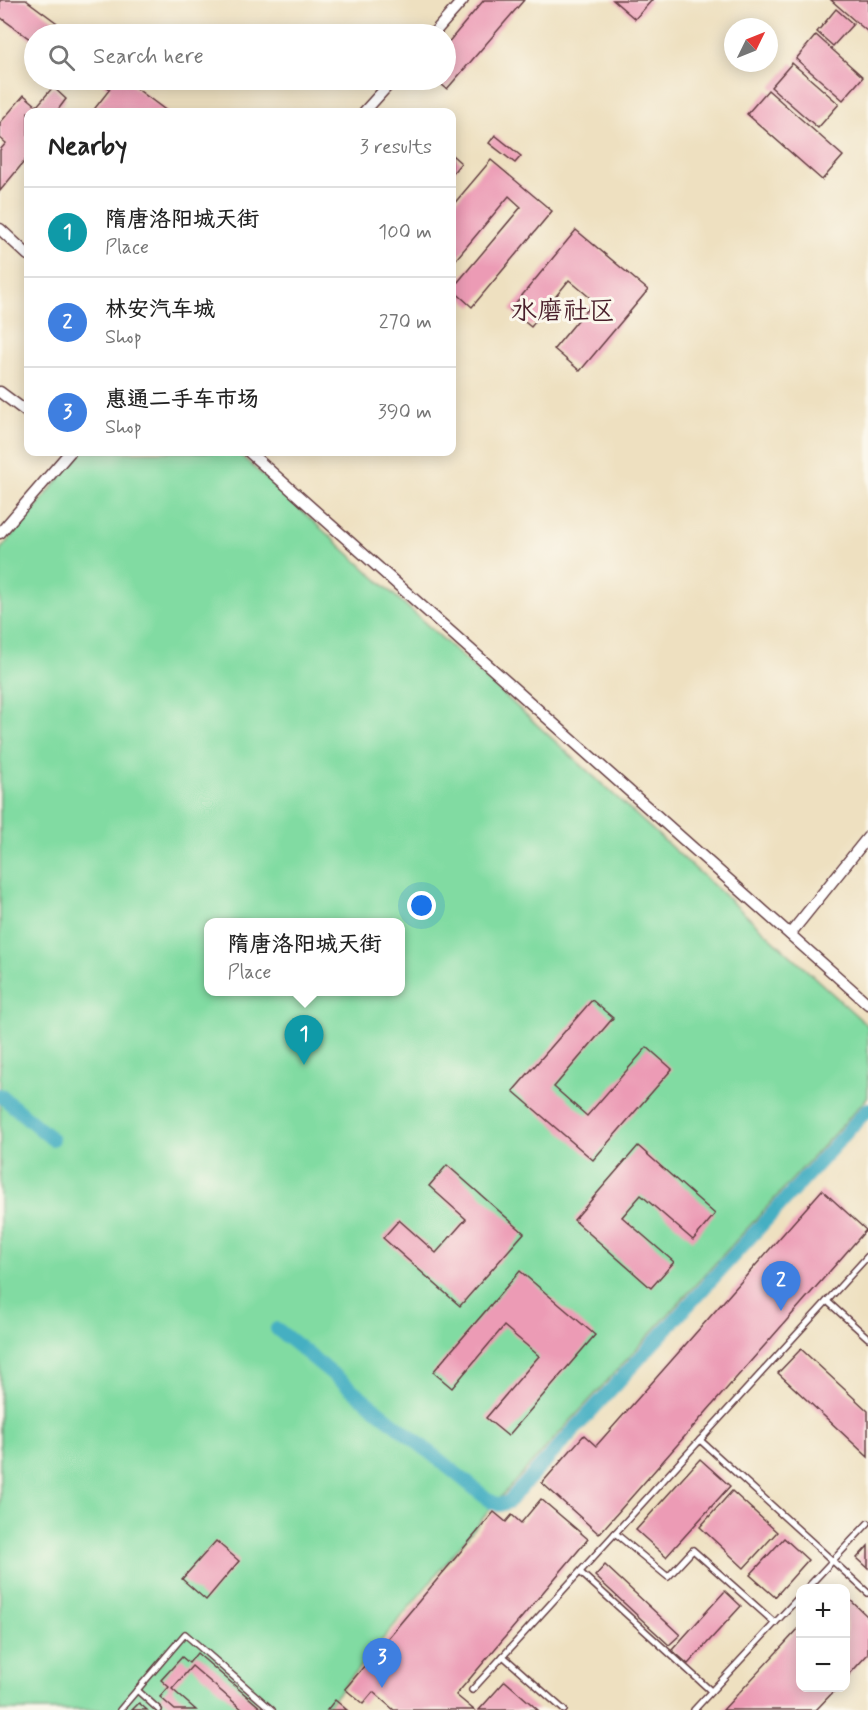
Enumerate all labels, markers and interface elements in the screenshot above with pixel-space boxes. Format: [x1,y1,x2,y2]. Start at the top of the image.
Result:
north arrow [724,18,778,72]
search box [24,24,456,90]
icon: search [45,41,78,74]
text: Search here [93,43,204,71]
text: Nearby [48,130,127,164]
text: 3 results [360,134,432,161]
text: 隋唐洛阳城天街 [105,206,259,234]
text: 1 [63,219,72,246]
text: 100 m [378,219,432,246]
text: Place [105,234,149,261]
district label: 水磨社区 [511,295,615,329]
text: 林安汽车城 [105,296,215,324]
text: 2 [63,309,72,336]
text: 270 m [379,309,432,336]
text: Shop [105,324,142,351]
text: 惠通二手车市场 [105,386,259,414]
text: 3 [63,399,72,426]
text: 390 m [378,399,432,426]
text: Shop [105,414,142,441]
your location [407,891,436,920]
popup [204,918,405,996]
text: 隋唐洛阳城天街 [227,931,382,959]
text: Place [227,959,272,986]
pin: 1 [284,1016,324,1065]
pin: 2 [762,1262,800,1311]
map controls [796,1584,850,1692]
button: + [796,1584,850,1638]
pin: 3 [362,1638,401,1688]
button: − [796,1638,850,1692]

